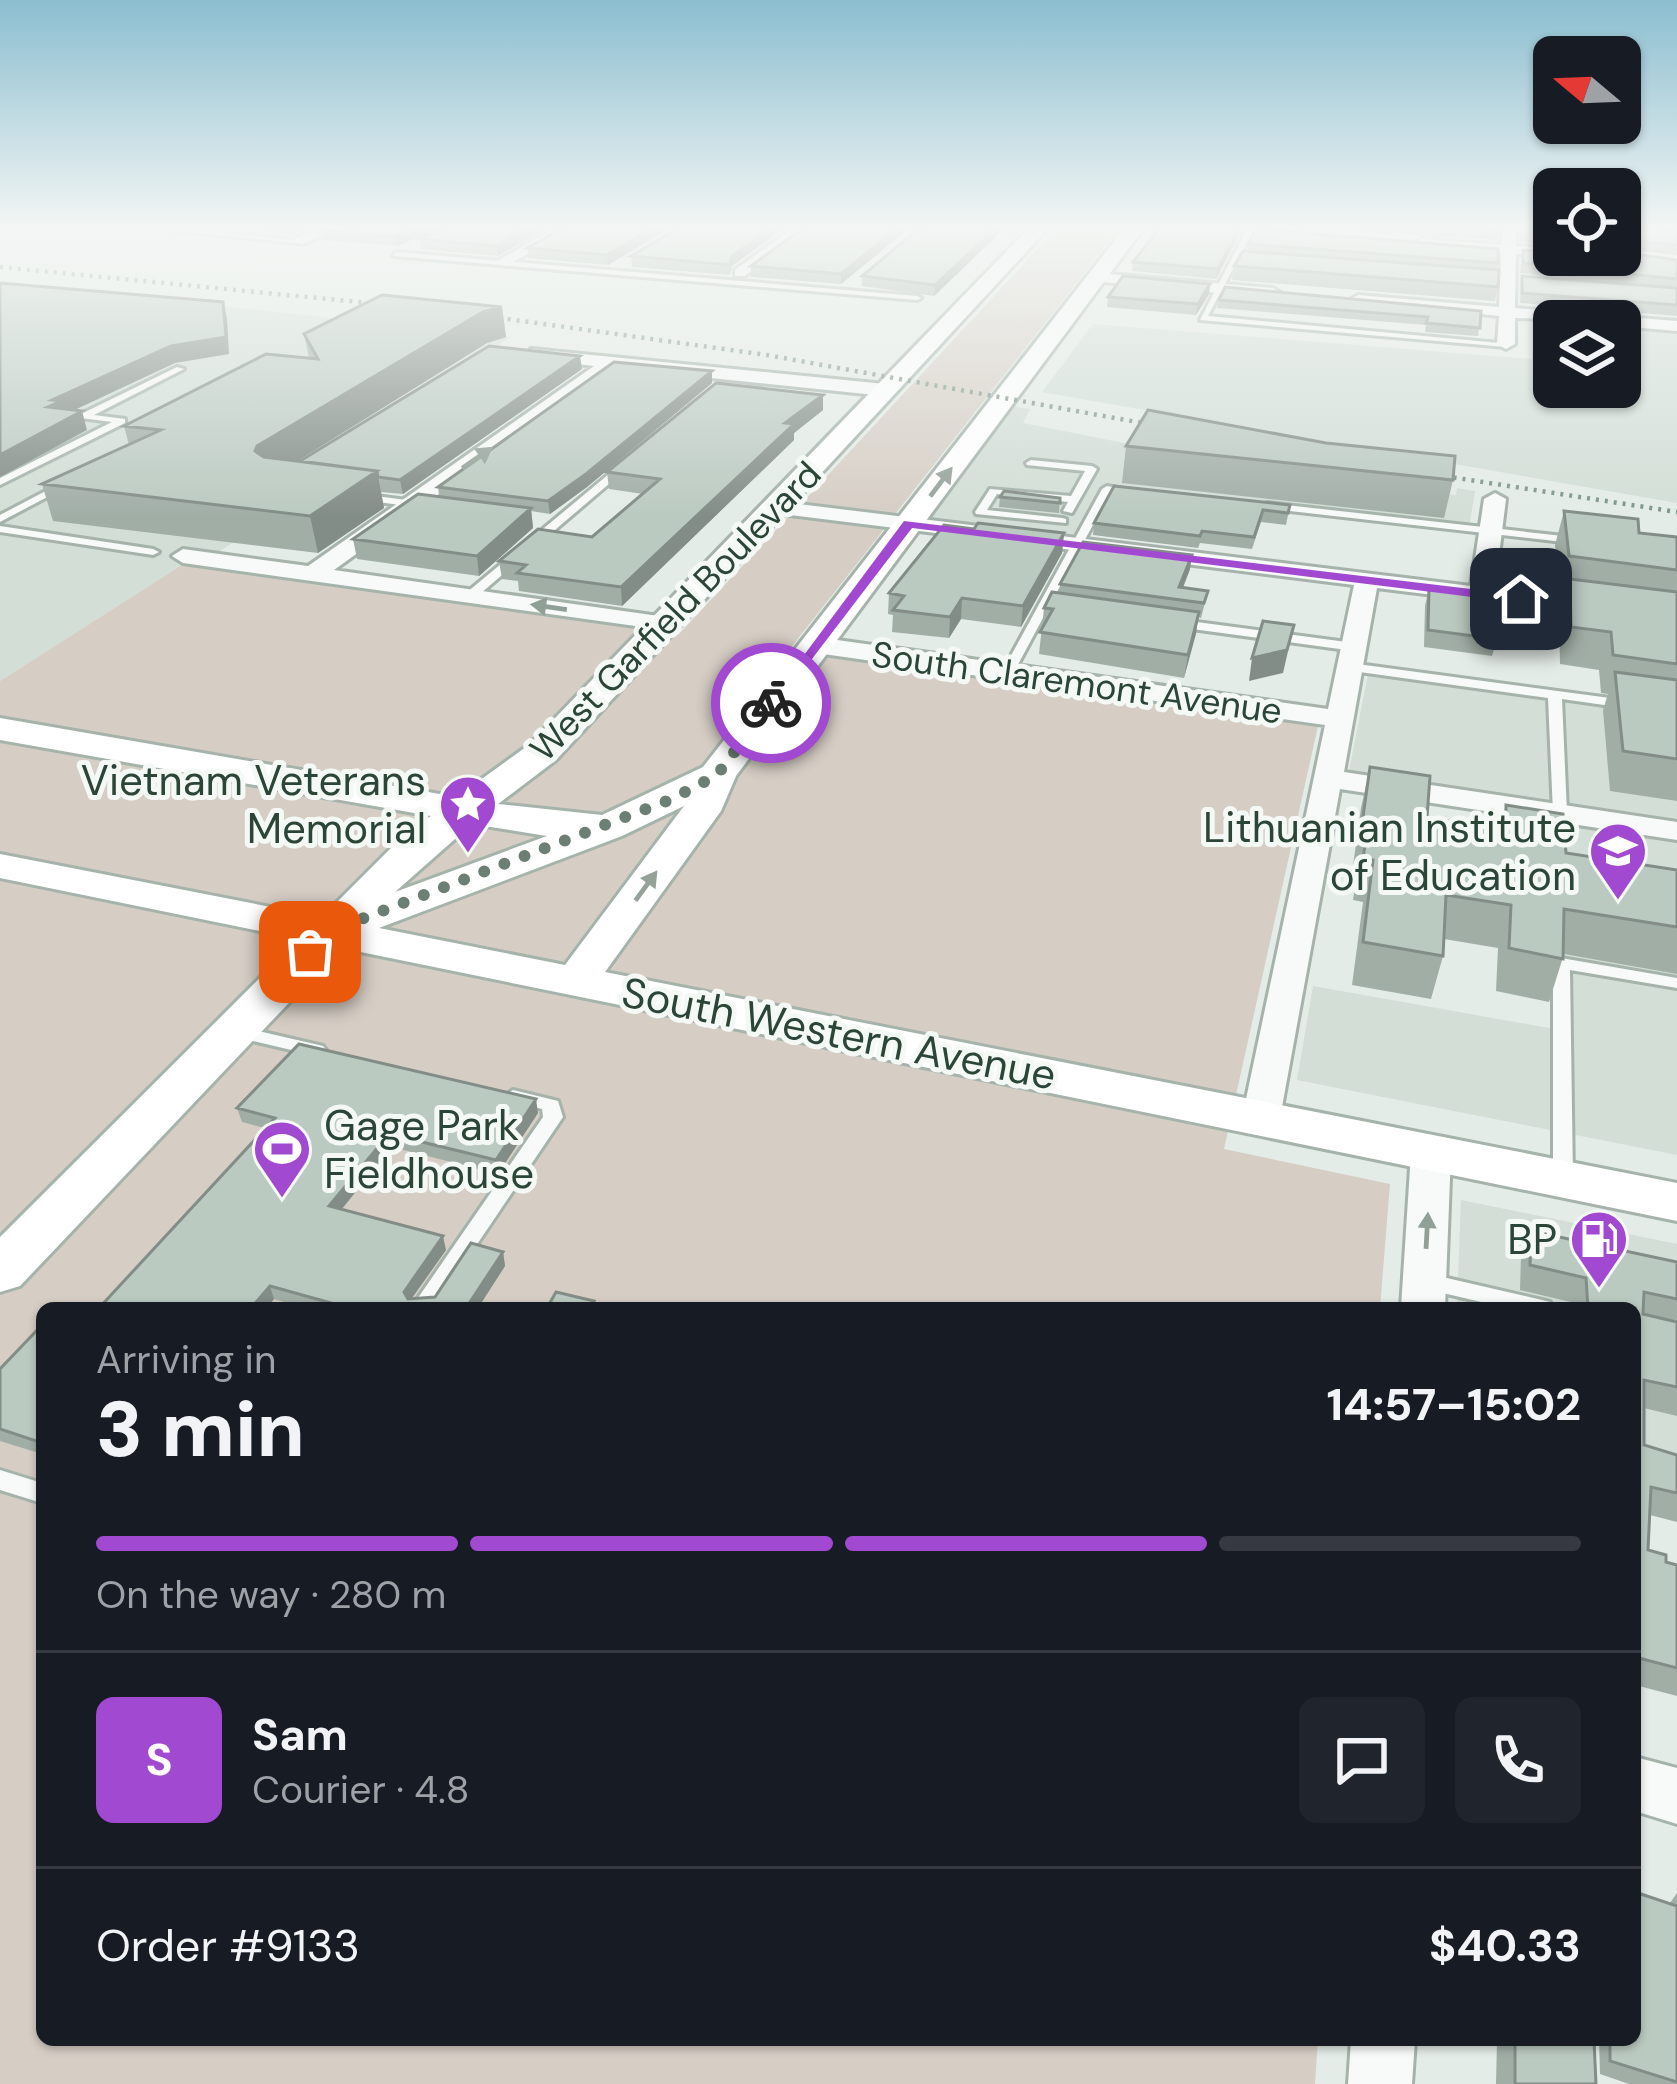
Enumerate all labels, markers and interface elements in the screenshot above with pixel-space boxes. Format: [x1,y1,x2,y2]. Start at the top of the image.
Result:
north arrow [1533,36,1641,144]
map controls [1533,36,1641,408]
button: locate [1533,168,1641,276]
button: layers [1533,300,1641,408]
one-way arrow [461,446,493,470]
street label: West Garfield Boulevard [520,451,831,771]
one-way arrow [928,466,953,497]
pin [1470,548,1572,650]
icon: home [1488,566,1554,632]
one-way arrow [529,597,567,616]
street label: South Claremont Avenue [869,630,1285,735]
courier [711,643,831,763]
icon: bike [738,670,804,736]
place label: Vietnam Veterans Memorial [81,753,426,856]
place icon: Vietnam Veterans Memorial [437,773,499,855]
place label: Lithuanian Institute of Education [1203,800,1576,903]
school or university icon: Lithuanian Institute of Education [1587,820,1649,902]
one-way arrow [633,870,657,901]
pin [259,901,361,1003]
icon: bag [277,919,343,985]
street label: South Western Avenue [617,964,1061,1103]
place label: Gage Park Fieldhouse [324,1098,534,1201]
sports icon: Gage Park Fieldhouse [251,1118,313,1200]
fuel station icon: BP [1568,1208,1630,1290]
one-way arrow [1418,1211,1437,1249]
place label: BP [1507,1212,1557,1267]
text: Arriving in [96,1334,276,1385]
text: 14:57–15:02 [1326,1375,1581,1434]
text: 3 min [96,1379,305,1480]
text: On the way · 280 m [96,1569,446,1620]
button: chat [1299,1697,1425,1823]
button: phone [1455,1697,1581,1823]
text: Sam [252,1705,348,1764]
text: S [145,1730,173,1789]
text: Courier · 4.8 [252,1764,469,1815]
text: Order #9133 [96,1916,360,1975]
text: $40.33 [1429,1916,1581,1975]

